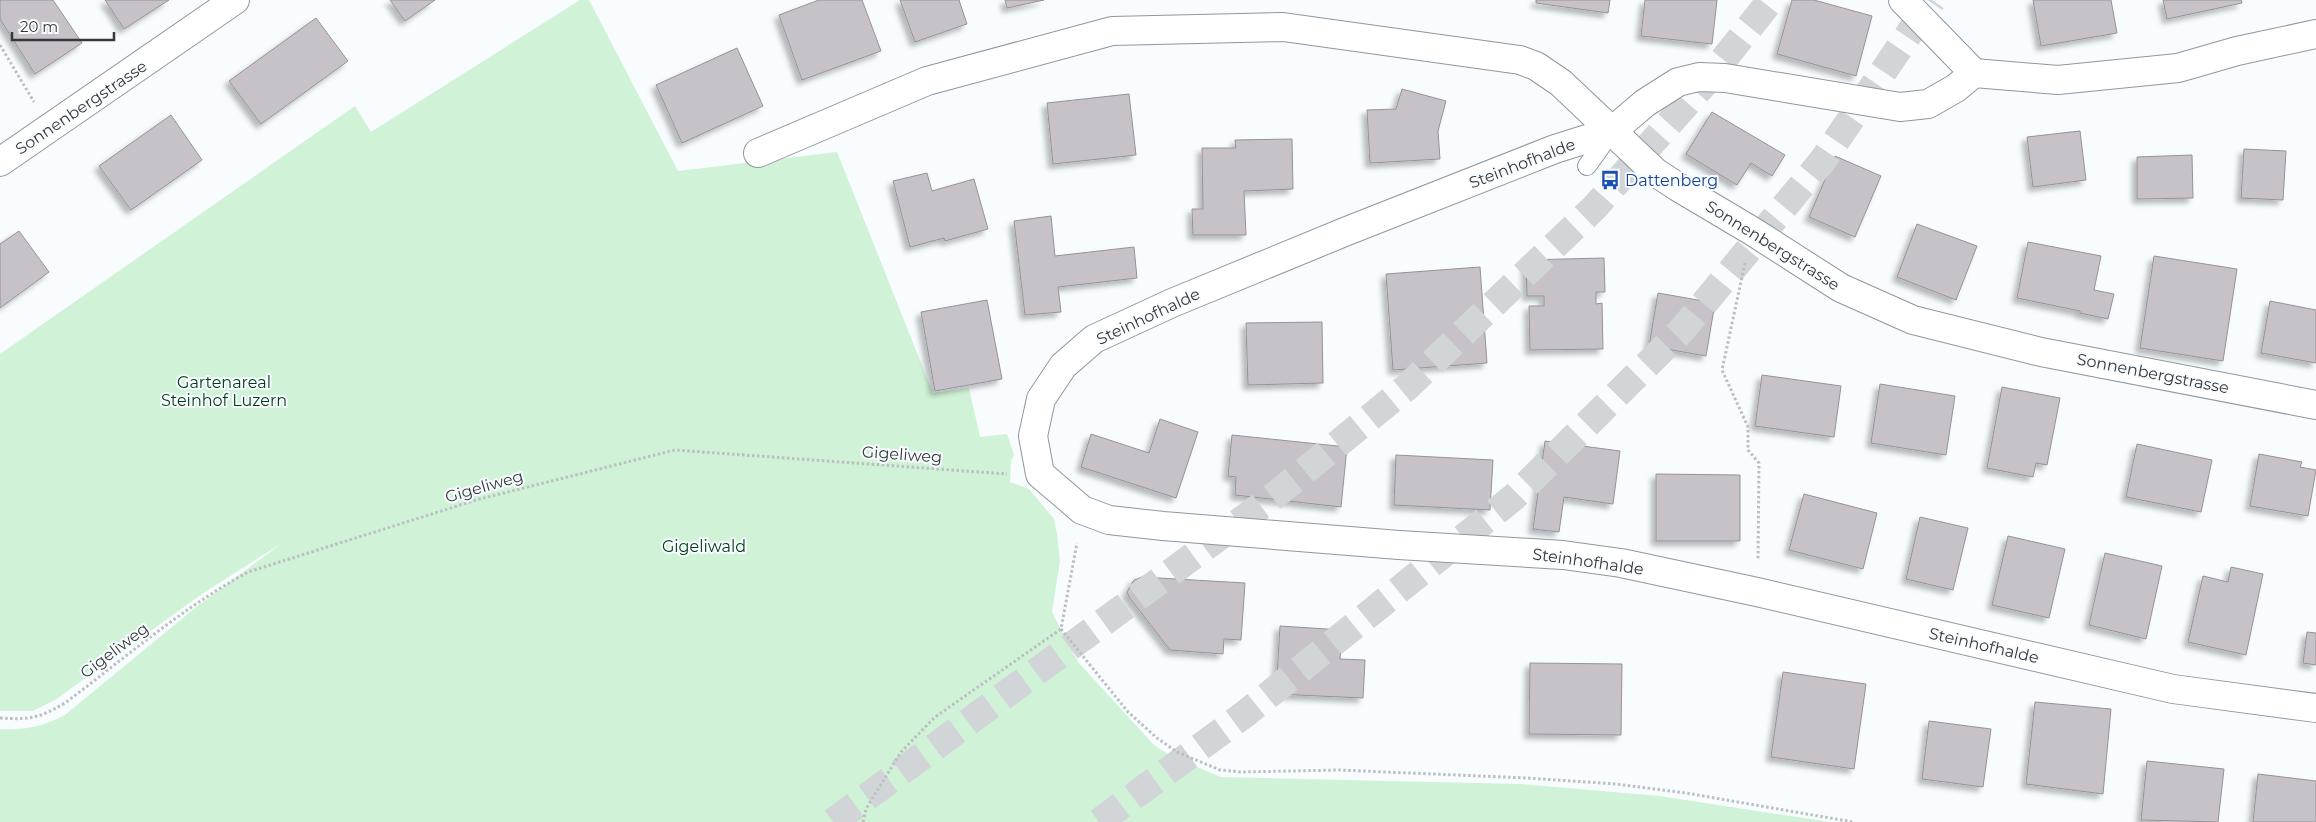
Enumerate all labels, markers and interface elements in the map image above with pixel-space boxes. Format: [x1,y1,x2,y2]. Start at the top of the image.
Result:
scale bar [12,10,115,42]
text: 20 m [20,17,58,36]
street label: Sonnenbergstrasse [12,56,151,158]
street label: Steinhofhalde [1466,134,1578,192]
bus stop icon: Dattenberg [1599,169,1621,191]
place label: Dattenberg [1625,171,1718,190]
street label: Sonnenbergstrasse [1702,196,1843,294]
street label: Steinhofhalde [1093,284,1203,349]
street label: Sonnenbergstrasse [2075,349,2231,398]
park label: Gartenareal Steinhof Luzern [161,373,287,410]
street label: Gigeliweg [861,442,943,467]
street label: Gigeliweg [443,466,525,507]
park label: Gigeliwald [662,537,746,556]
street label: Steinhofhalde [1531,544,1645,579]
street label: Gigeliweg [76,619,152,682]
street label: Steinhofhalde [1927,624,2041,667]

